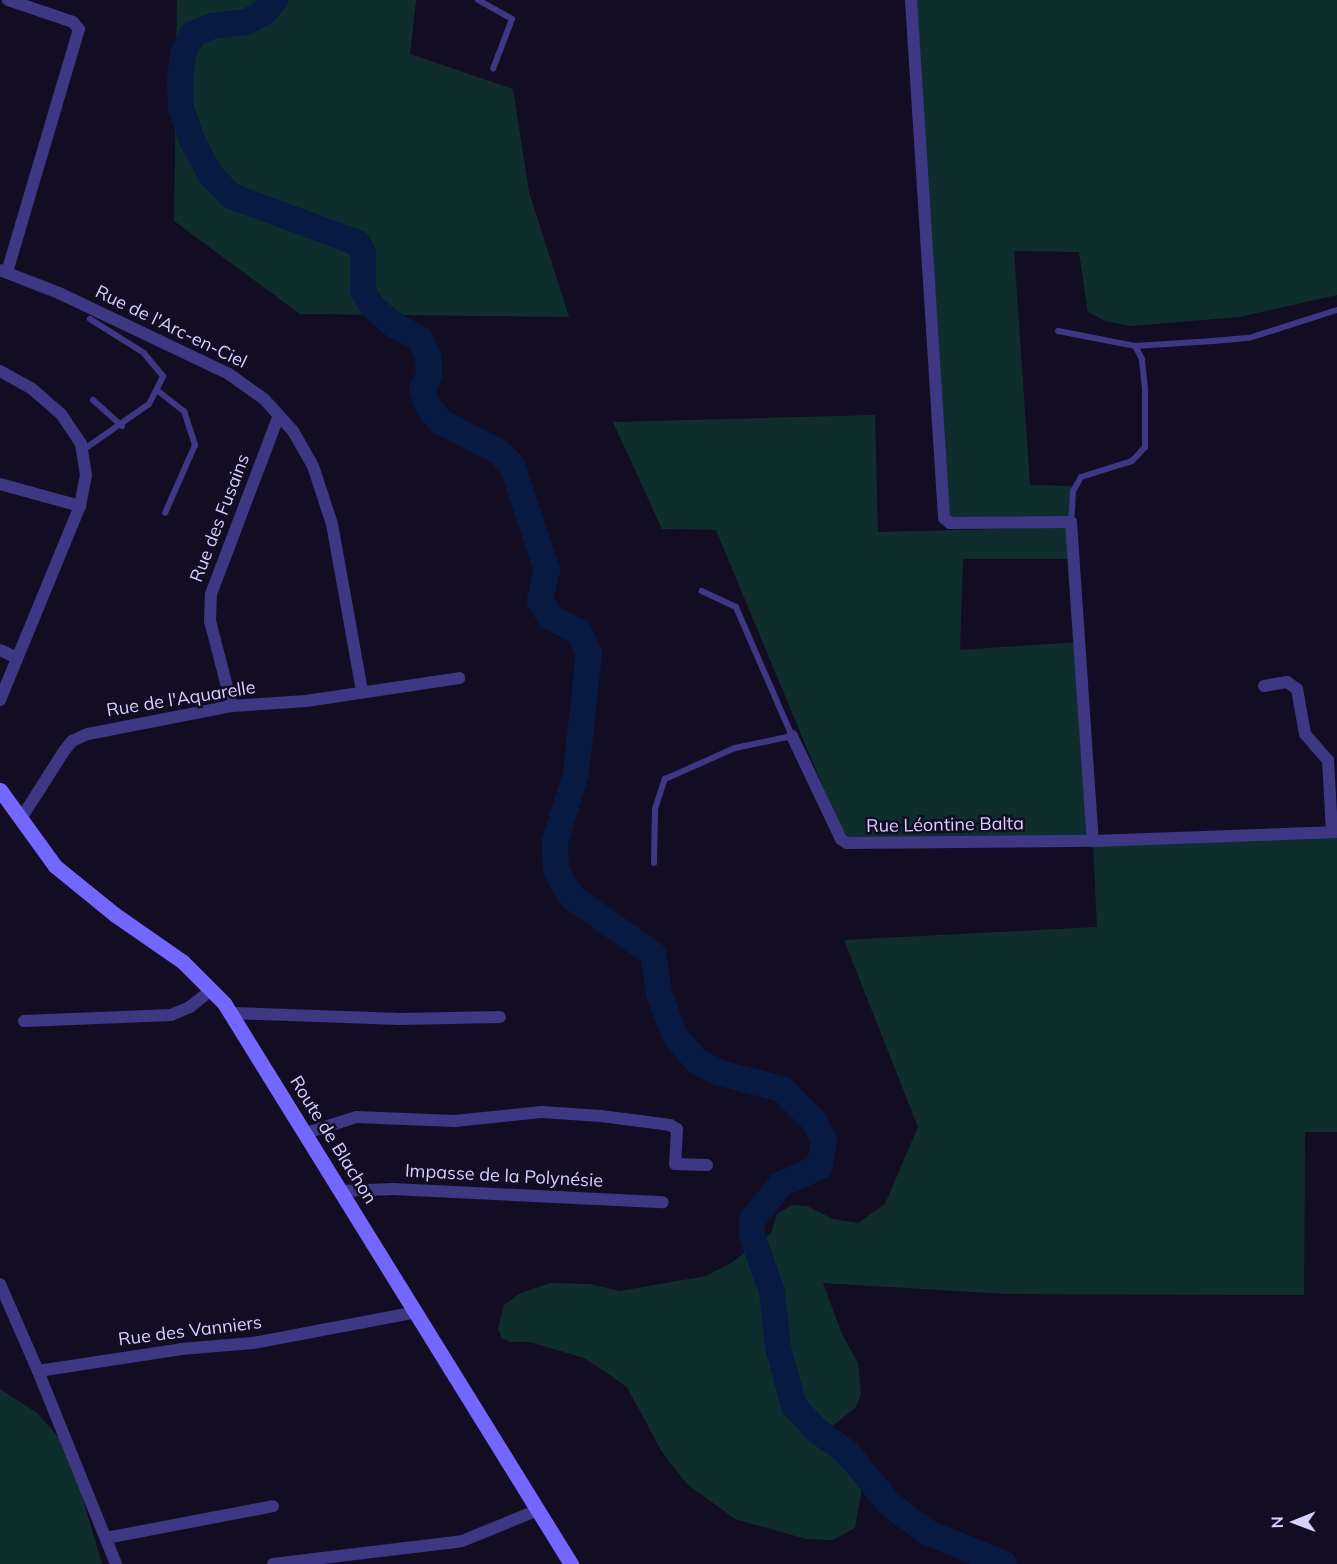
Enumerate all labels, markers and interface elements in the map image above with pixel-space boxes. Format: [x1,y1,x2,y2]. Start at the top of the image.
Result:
street label: Rue de l'Arc-en-Ciel [92,281,250,373]
street label: Rue des Fusains [186,451,254,585]
street label: Rue de l'Aquarelle [105,677,257,721]
street label: Rue Léontine Balta [866,813,1024,837]
street label: Route de Blachon [285,1072,381,1208]
street label: Impasse de la Polynésie [404,1160,604,1192]
street label: Rue des Vanniers [117,1311,263,1351]
north arrow [1265,1492,1325,1552]
text: N [1267,1516,1287,1529]

